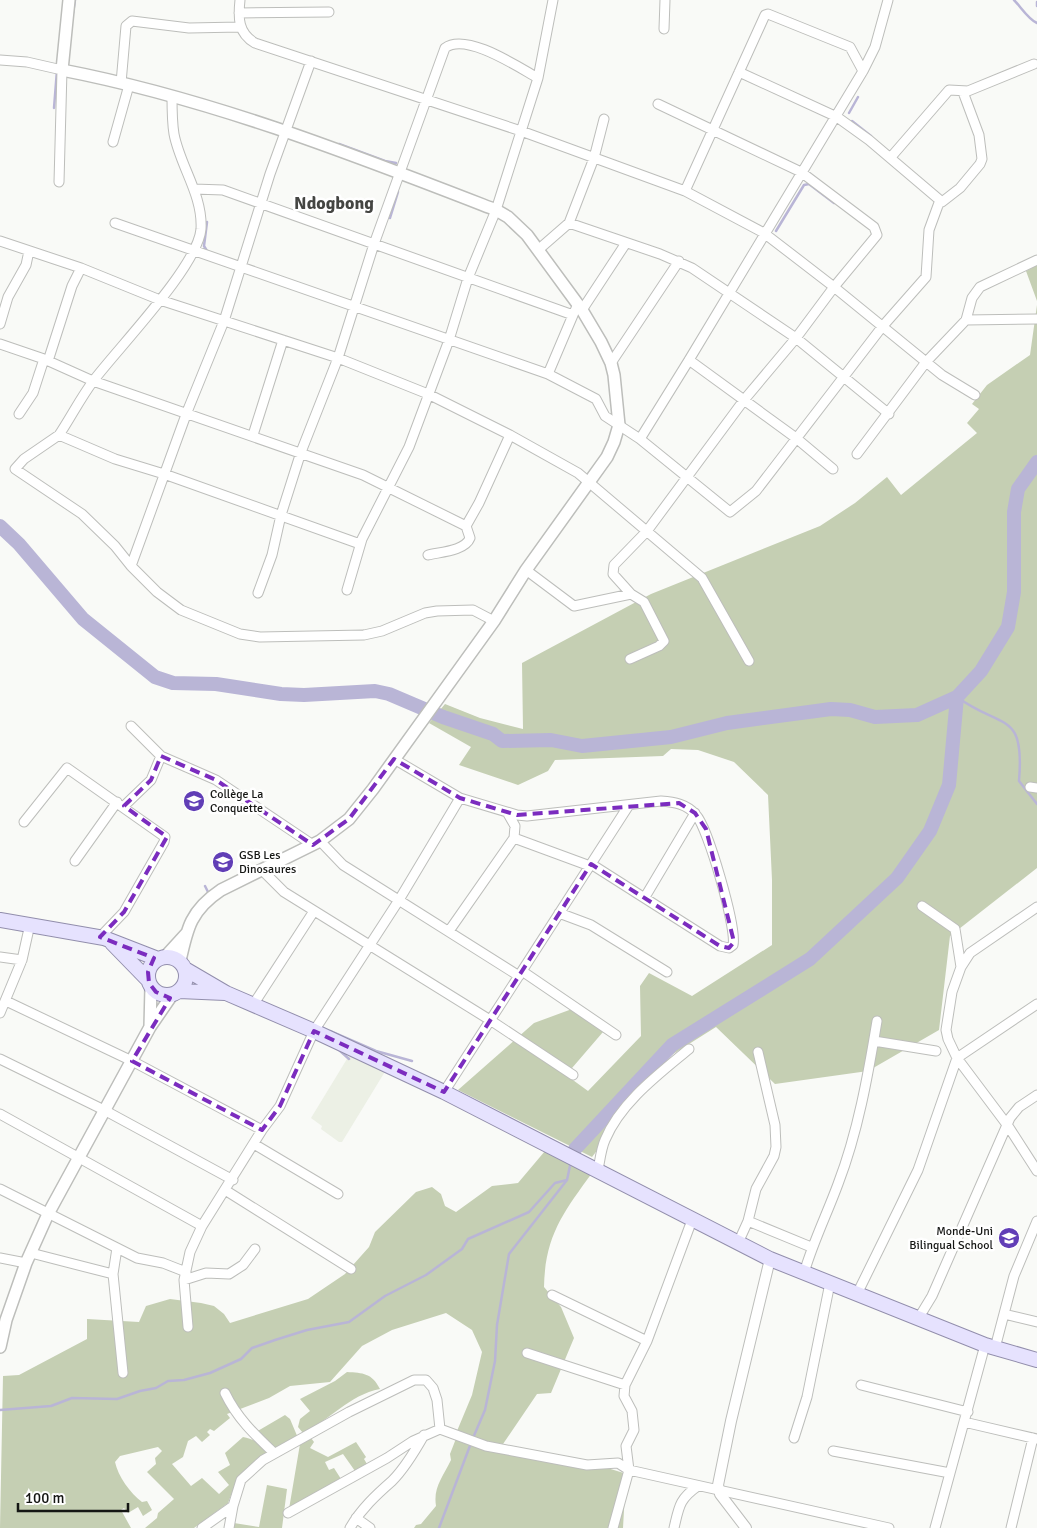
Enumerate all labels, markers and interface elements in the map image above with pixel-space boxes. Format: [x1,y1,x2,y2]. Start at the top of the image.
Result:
district label: Ndogbong [294,192,374,214]
place label: Collège La Conquette [210,787,263,816]
school or university icon: Collège La Conquette [182,789,206,813]
place label: GSB Les Dinosaures [239,848,296,877]
school or university icon: GSB Les Dinosaures [211,850,235,874]
place label: Monde-Uni Bilingual School [909,1224,993,1253]
school or university icon: Monde-Uni Bilingual School [997,1226,1021,1250]
scale bar [18,1480,128,1512]
text: 100 m [25,1489,65,1507]

